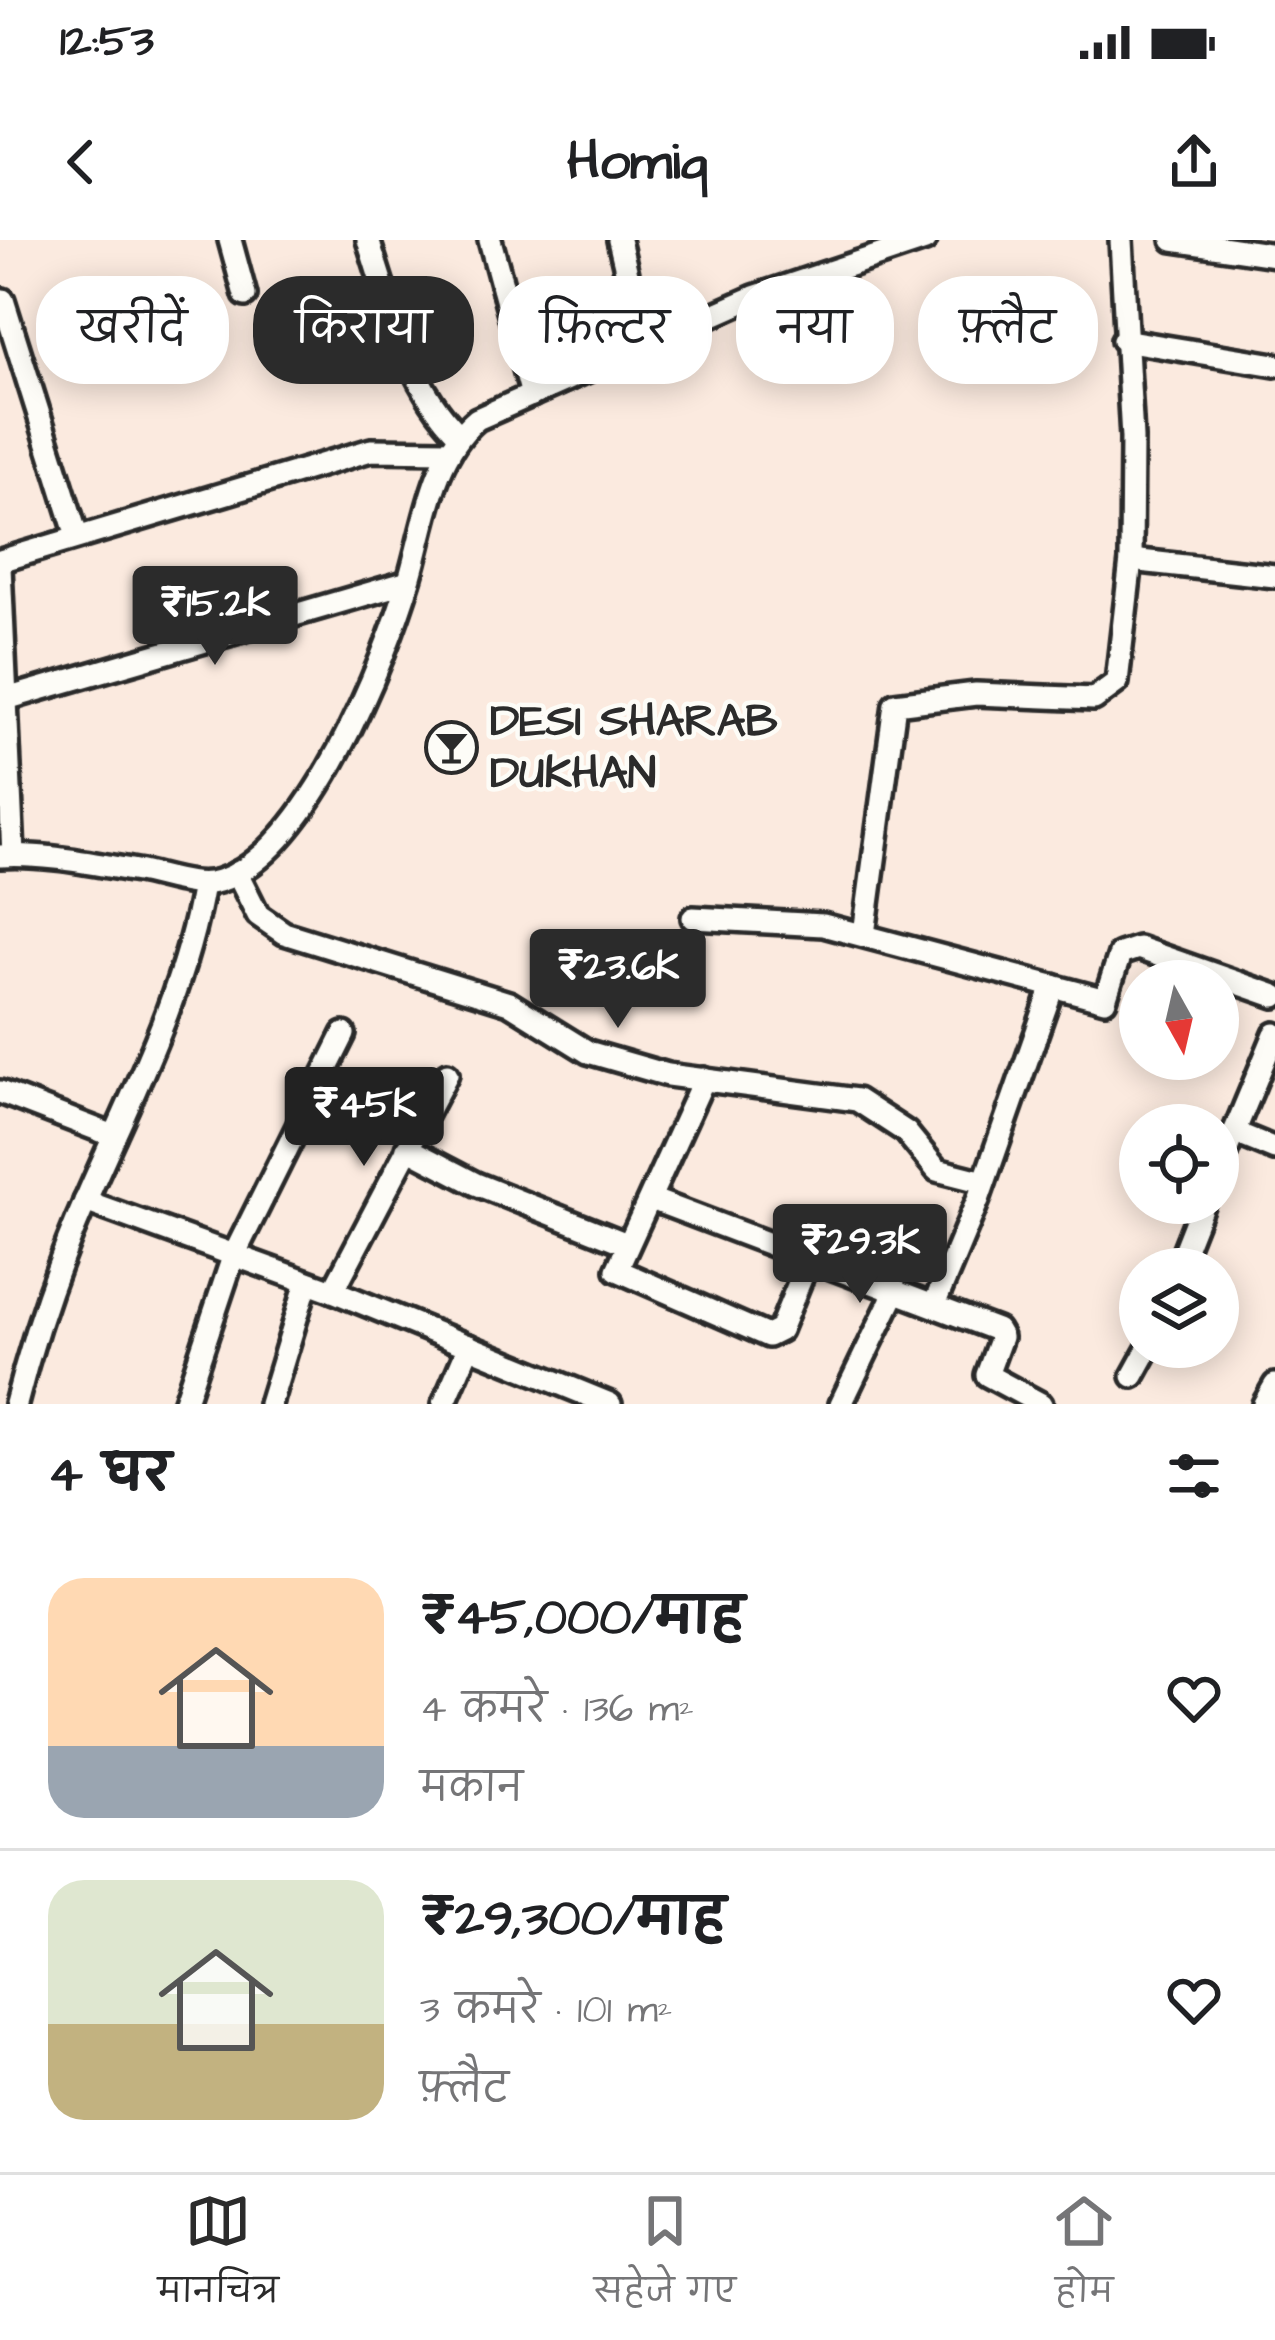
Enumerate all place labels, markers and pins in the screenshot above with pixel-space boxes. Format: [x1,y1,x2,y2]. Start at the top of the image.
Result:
pin: ₹15.2K [117,566,313,668]
place label: DESI SHARAB DUKHAN [490,691,777,805]
bar icon: DESI SHARAB DUKHAN [423,720,479,776]
pin: ₹23.6K [520,929,716,1031]
pin: ₹45K [293,1067,435,1169]
pin: ₹29.3K [762,1204,958,1306]

